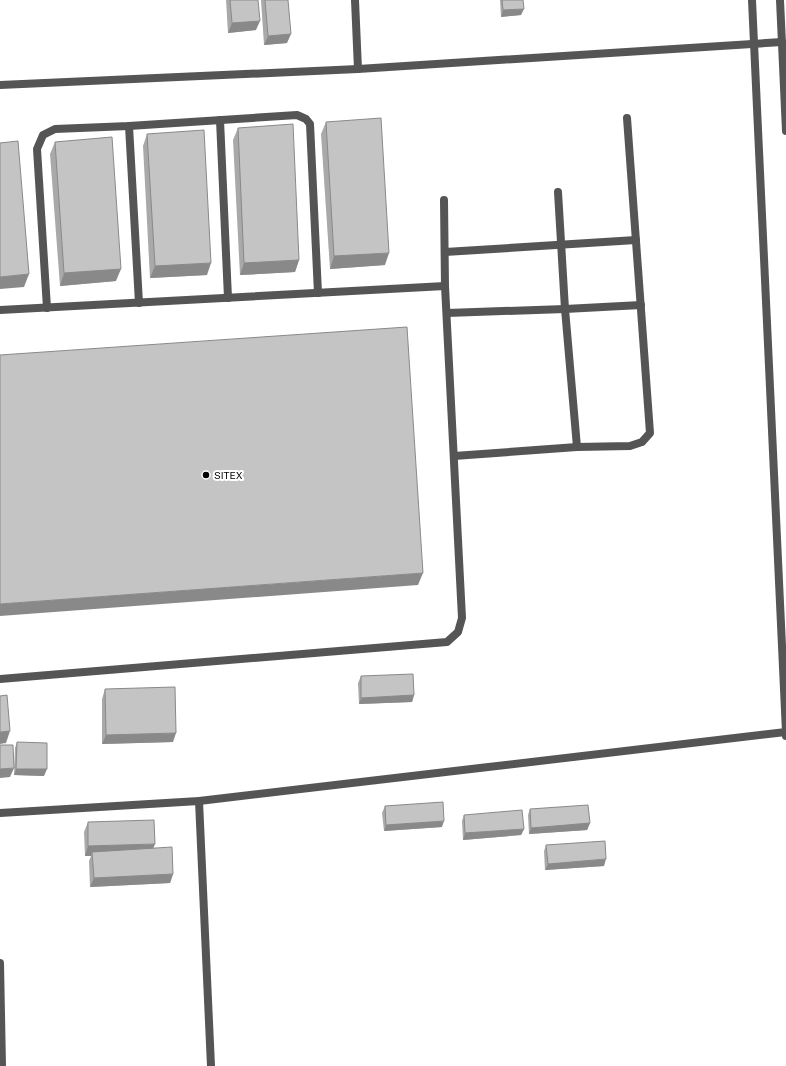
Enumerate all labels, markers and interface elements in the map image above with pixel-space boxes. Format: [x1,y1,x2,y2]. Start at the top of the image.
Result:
place label: SITEX [214,469,243,481]
marker: SITEX [201,470,211,480]

